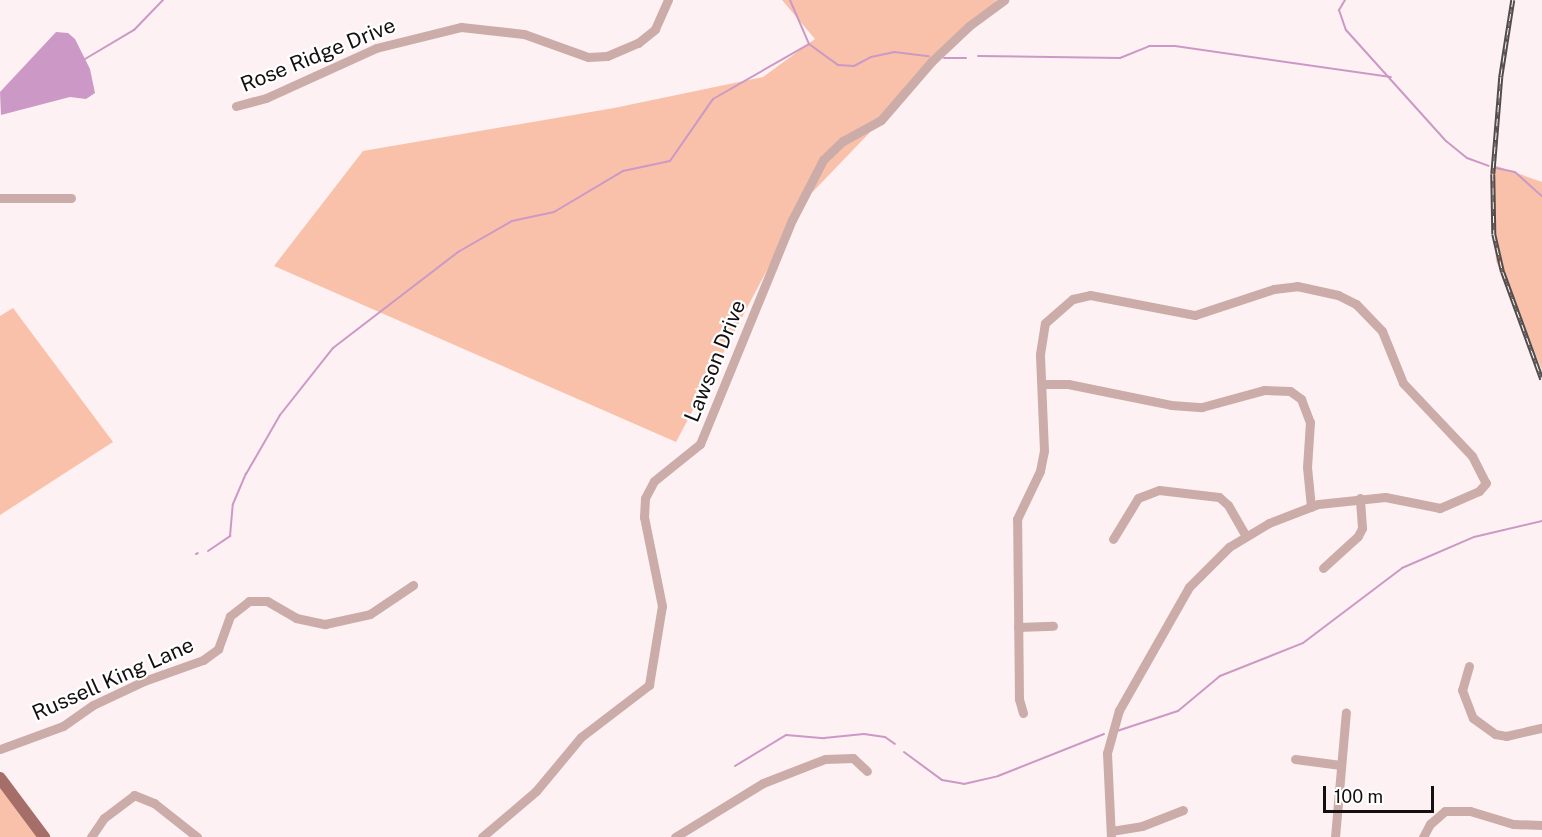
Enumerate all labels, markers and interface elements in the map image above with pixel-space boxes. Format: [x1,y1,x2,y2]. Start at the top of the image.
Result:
street label: Rose Ridge Drive [237,12,399,98]
street label: Lawson Drive [679,296,751,426]
street label: Russell King Lane [28,632,198,726]
scale bar [1326,774,1437,812]
text: 100 m [1334,786,1383,807]

